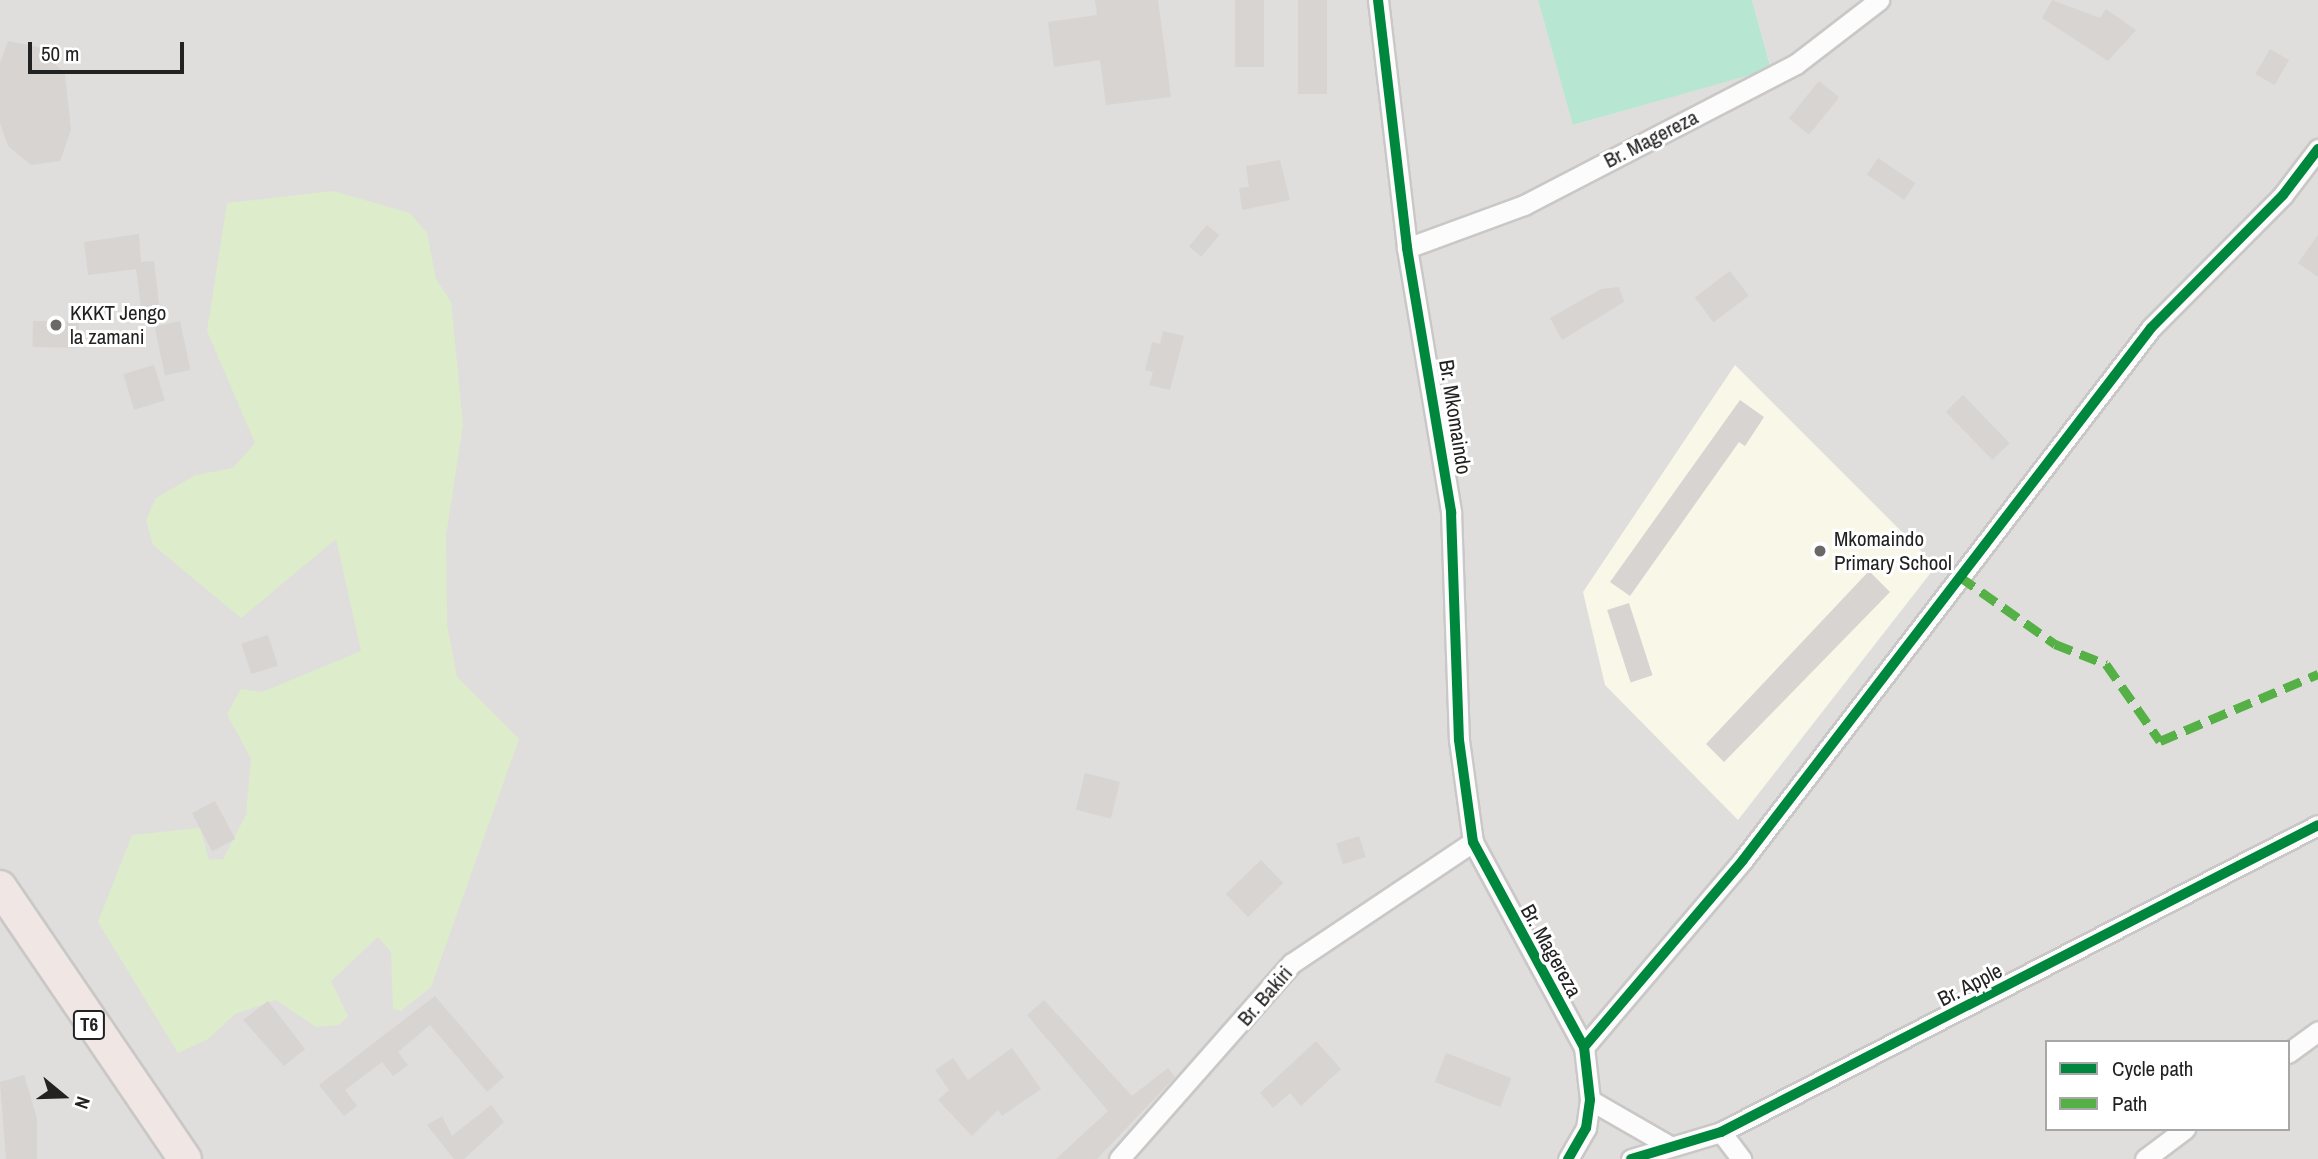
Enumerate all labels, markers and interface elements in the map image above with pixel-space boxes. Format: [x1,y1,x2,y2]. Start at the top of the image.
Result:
scale bar [32,28,187,72]
text: 50 m [41,39,79,68]
street label: Br. Magereza [1600,105,1702,173]
place label: KKKT Jengo la zamani [70,300,167,350]
marker: KKKT Jengo la zamani [48,317,64,333]
street label: Br. Mkomaindo [1433,358,1477,476]
place label: Mkomaindo Primary School [1834,526,1952,576]
marker: Mkomaindo Primary School [1812,543,1828,559]
street label: Br. Magereza [1515,900,1587,1002]
street label: Br. Apple [1933,958,2007,1012]
street label: Br. Bakiri [1232,961,1298,1031]
road number: T6 [72,1009,106,1040]
legend [2045,1040,2290,1131]
text: Cycle path [2112,1054,2193,1083]
north arrow [28,1061,98,1131]
text: Path [2112,1089,2147,1118]
text: N [69,1093,97,1112]

